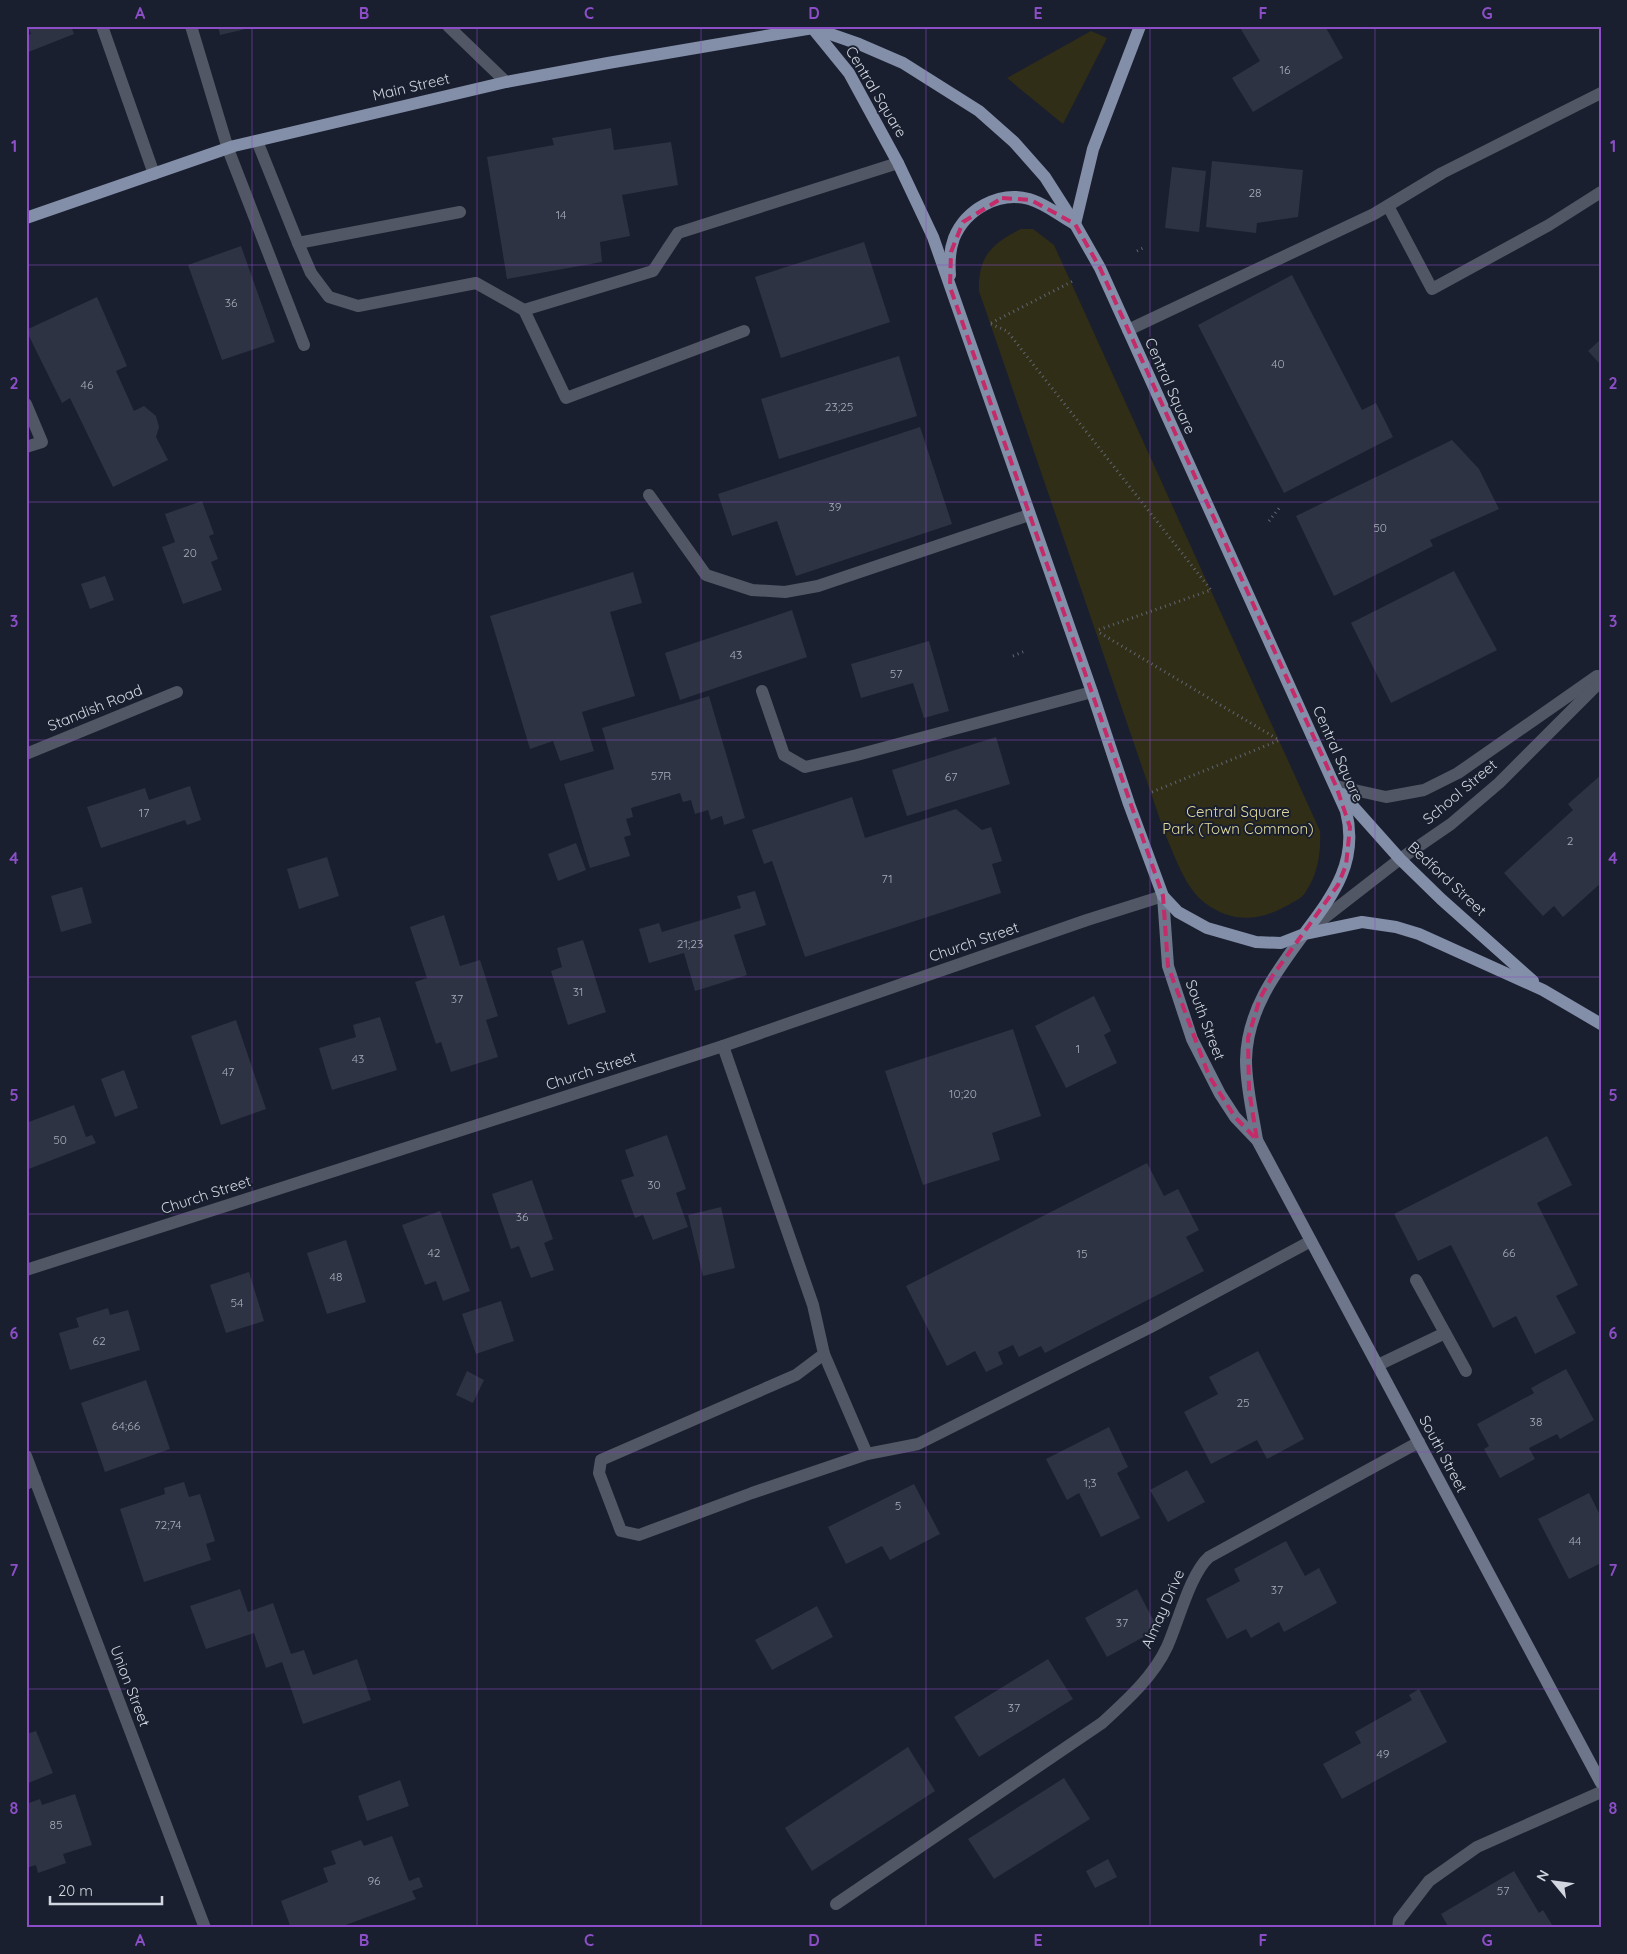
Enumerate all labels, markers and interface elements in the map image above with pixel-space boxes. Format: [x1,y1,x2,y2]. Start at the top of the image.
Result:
text: A [135,3,146,23]
text: B [359,3,369,23]
text: C [584,3,594,23]
text: D [808,3,820,23]
text: E [1033,3,1043,23]
text: F [1259,3,1268,23]
text: G [1481,3,1493,23]
street label: Central Square [842,43,911,141]
house number: 16 [1280,62,1291,77]
street label: Main Street [371,68,451,105]
text: 1 [11,136,17,156]
text: 1 [1610,136,1616,156]
house number: 28 [1248,185,1262,200]
house number: 14 [556,207,566,222]
house number: 36 [225,295,238,310]
street label: Central Square [1141,335,1200,437]
house number: 40 [1271,356,1285,371]
text: 2 [9,373,19,393]
text: 2 [1608,373,1618,393]
house number: 46 [81,377,94,392]
house number: 23;25 [825,399,853,414]
house number: 39 [829,499,842,514]
house number: 50 [1373,520,1387,535]
house number: 20 [183,545,197,560]
text: 3 [10,611,18,631]
text: 3 [1609,611,1617,631]
house number: 43 [730,647,742,662]
house number: 57 [890,666,902,681]
street label: Standish Road [45,680,145,735]
street label: Central Square [1309,703,1368,805]
street label: School Street [1419,755,1501,828]
house number: 57R [651,768,671,783]
house number: 67 [945,769,957,784]
park label: Central Square Park (Town Common) [1162,802,1314,838]
house number: 17 [139,805,149,820]
house number: 2 [1567,833,1574,848]
street label: Bedford Street [1404,837,1491,920]
text: 4 [9,848,19,868]
text: 4 [1608,848,1618,868]
house number: 71 [881,871,893,886]
street label: Church Street [926,917,1021,966]
house number: 21;23 [677,936,703,951]
street label: South Street [1181,977,1230,1063]
house number: 31 [573,984,583,999]
house number: 37 [451,991,463,1006]
house number: 1 [1076,1041,1080,1056]
street label: Church Street [543,1047,638,1094]
house number: 43 [352,1051,364,1066]
house number: 47 [222,1064,234,1079]
text: 5 [9,1085,19,1105]
text: 5 [1608,1085,1618,1105]
house number: 10;20 [949,1086,977,1101]
house number: 50 [53,1132,67,1147]
street label: Church Street [158,1171,253,1218]
house number: 30 [647,1177,661,1192]
house number: 36 [516,1209,529,1224]
house number: 42 [428,1245,441,1260]
house number: 66 [1503,1245,1516,1260]
house number: 15 [1077,1246,1087,1261]
house number: 48 [330,1269,342,1284]
house number: 54 [231,1295,243,1310]
text: 6 [10,1323,19,1343]
text: 6 [1609,1323,1618,1343]
house number: 62 [92,1333,106,1348]
house number: 25 [1236,1395,1250,1410]
street label: South Street [1415,1412,1472,1496]
house number: 38 [1530,1414,1542,1429]
house number: 64;66 [112,1418,141,1433]
house number: 1;3 [1083,1475,1097,1490]
house number: 5 [895,1498,901,1513]
house number: 72;74 [154,1517,182,1532]
house number: 44 [1569,1533,1581,1548]
text: 7 [10,1560,19,1580]
text: 7 [1609,1560,1618,1580]
street label: Almay Drive [1137,1566,1188,1651]
house number: 37 [1271,1582,1283,1597]
house number: 37 [1116,1615,1128,1630]
street label: Union Street [106,1643,155,1729]
house number: 37 [1008,1700,1020,1715]
house number: 49 [1377,1746,1390,1761]
text: 8 [10,1798,19,1818]
text: 8 [1609,1798,1618,1818]
house number: 85 [49,1817,63,1832]
north arrow [1530,1856,1580,1906]
text: N [1532,1867,1553,1885]
house number: 96 [367,1873,381,1888]
scale bar [50,1874,162,1906]
text: 20 m [58,1881,93,1900]
house number: 57 [1497,1883,1509,1898]
text: A [135,1930,146,1950]
text: B [359,1930,369,1950]
text: C [584,1930,594,1950]
text: D [808,1930,820,1950]
text: E [1033,1930,1043,1950]
text: F [1259,1930,1268,1950]
text: G [1481,1930,1493,1950]

